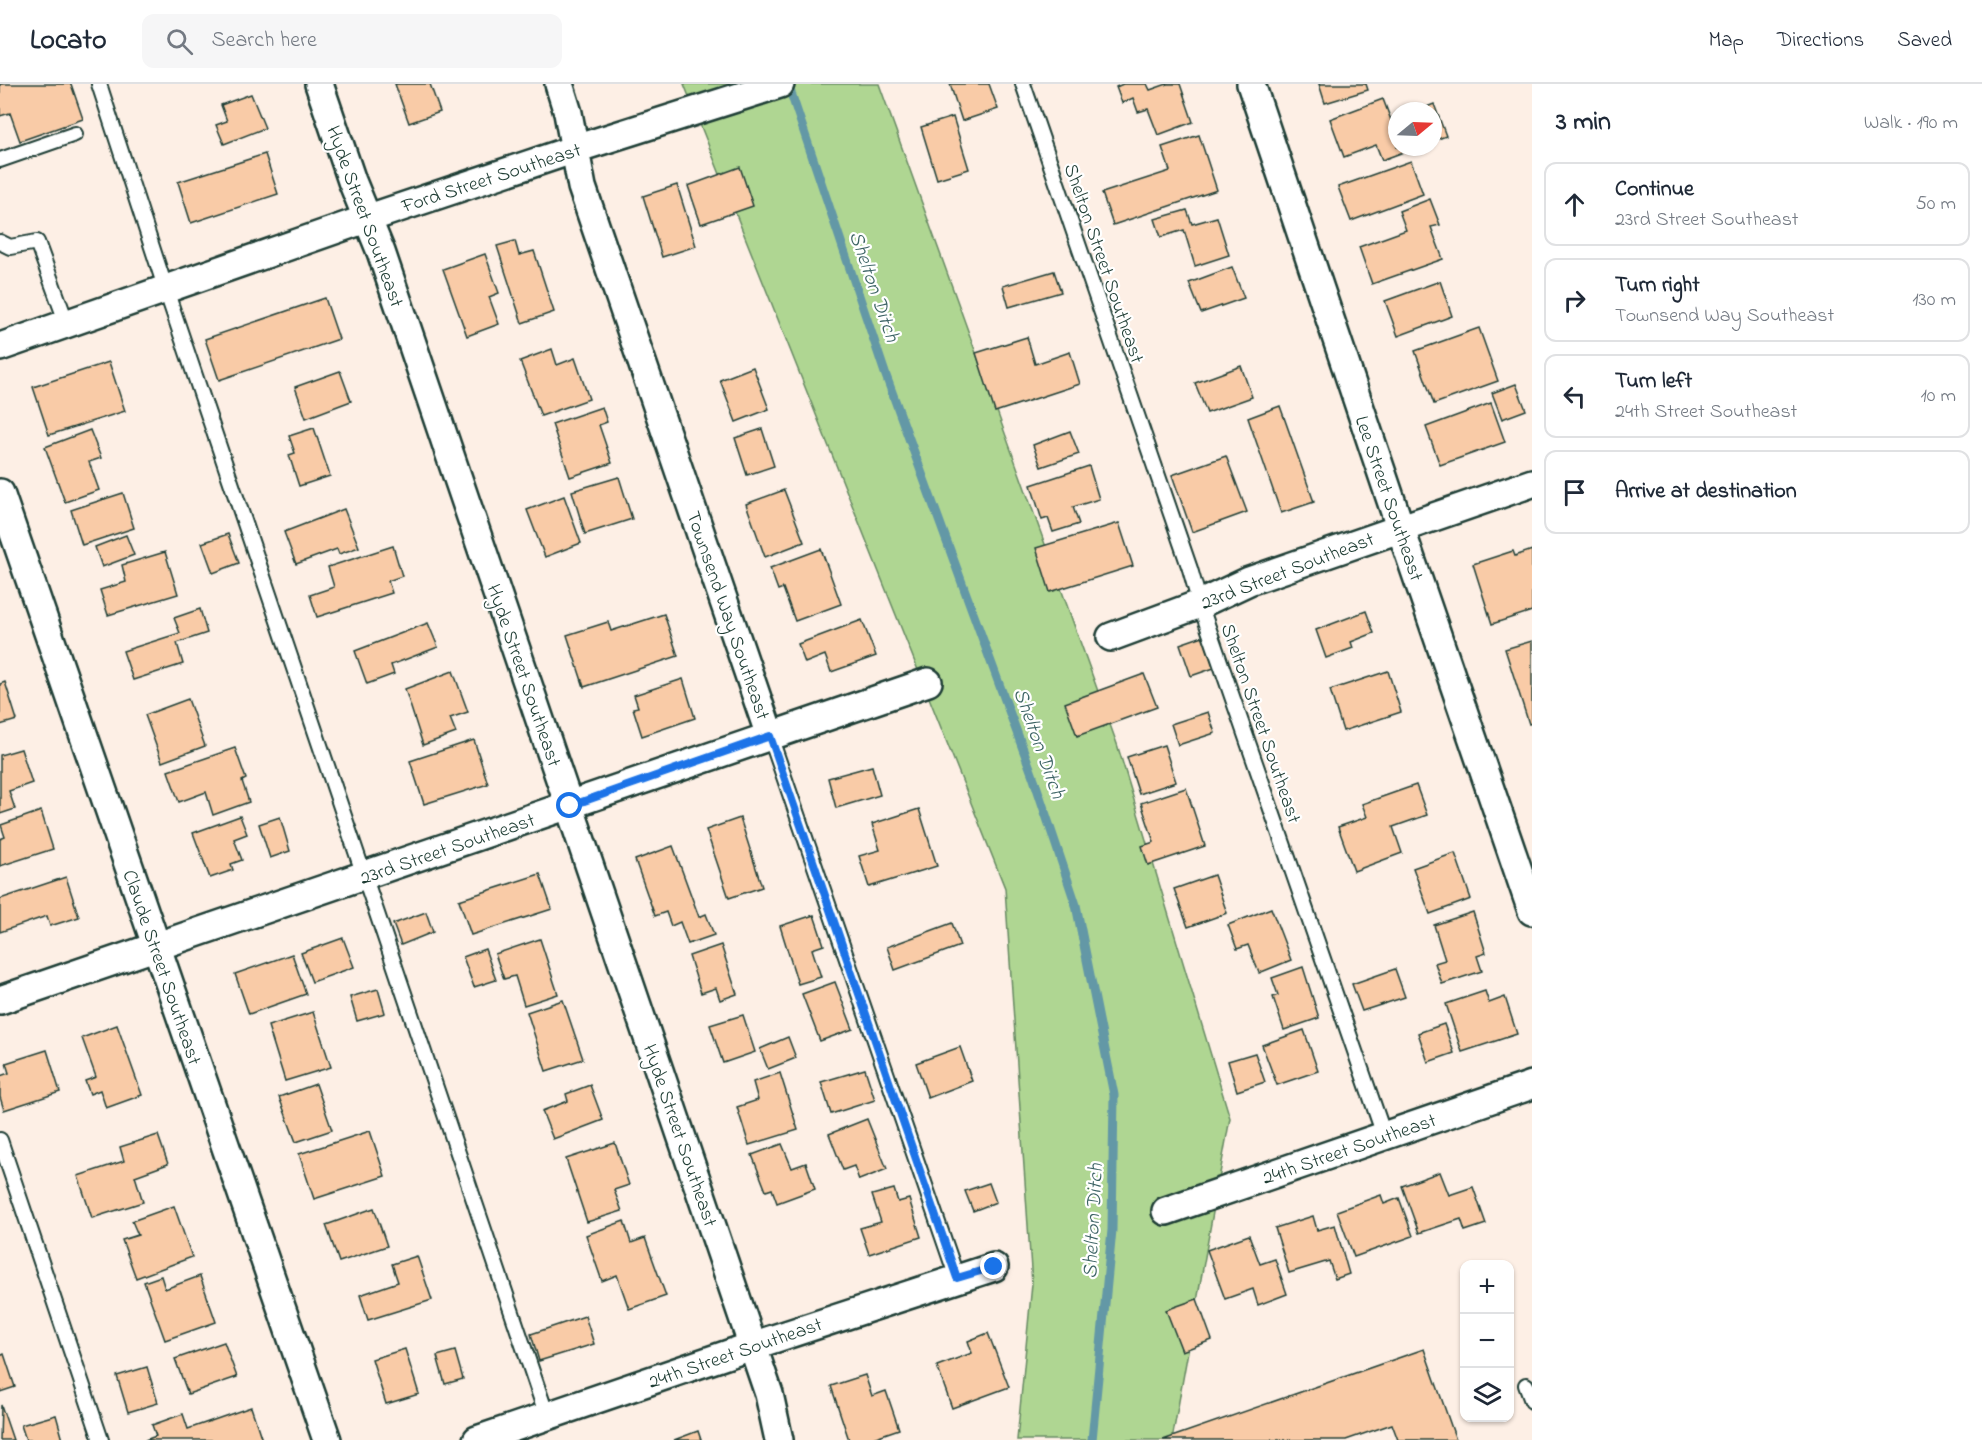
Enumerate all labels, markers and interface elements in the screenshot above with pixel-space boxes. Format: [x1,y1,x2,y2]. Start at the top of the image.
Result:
search box [142,14,562,68]
text: Locato [30,21,106,62]
icon: search [163,25,196,58]
text: Search here [211,25,317,57]
text: Map [1708,26,1744,56]
text: Directions [1777,26,1864,56]
text: Saved [1897,26,1952,56]
north arrow [1388,102,1442,156]
text: 3 min [1556,104,1611,142]
text: Walk · 190 m [1864,109,1958,138]
street label: Hyde Street Southeast [317,122,410,312]
street label: Ford Street Southeast [397,137,585,222]
street label: Shelton Street Southeast [1055,160,1151,368]
text: Continue [1615,174,1694,206]
icon: ahead [1558,188,1591,221]
text: 50 m [1915,190,1956,219]
text: 23rd Street Southeast [1615,206,1799,235]
water label: Shelton Ditch [840,227,906,347]
text: Turn right [1615,270,1700,302]
icon: right [1558,284,1591,317]
text: 130 m [1912,286,1956,315]
text: Townsend Way Southeast [1615,302,1834,331]
text: Turn left [1615,366,1692,398]
icon: left [1558,380,1591,413]
text: 10 m [1920,382,1956,411]
text: 24th Street Southeast [1615,398,1797,427]
street label: Lee Street Southeast [1346,412,1430,586]
icon: arrive [1558,476,1591,509]
text: Arrive at destination [1615,476,1797,508]
street label: Townsend Way Southeast [677,507,776,724]
street label: 23rd Street Southeast [1197,526,1379,619]
street label: Hyde Street Southeast [478,581,568,771]
street label: Shelton Street Southeast [1212,620,1308,828]
water label: Shelton Ditch [1004,684,1072,804]
route start [556,792,582,818]
street label: 23rd Street Southeast [356,807,540,894]
street label: Claude Street Southeast [114,866,208,1070]
street label: Hyde Street Southeast [634,1041,724,1231]
street label: 24th Street Southeast [1259,1107,1441,1194]
water label: Shelton Ditch [1076,1162,1112,1280]
route end [980,1253,1006,1279]
map controls [1460,1260,1514,1422]
button: + [1460,1260,1514,1314]
street label: 24th Street Southeast [645,1311,827,1398]
button: − [1460,1314,1514,1368]
button: layers [1460,1368,1514,1422]

